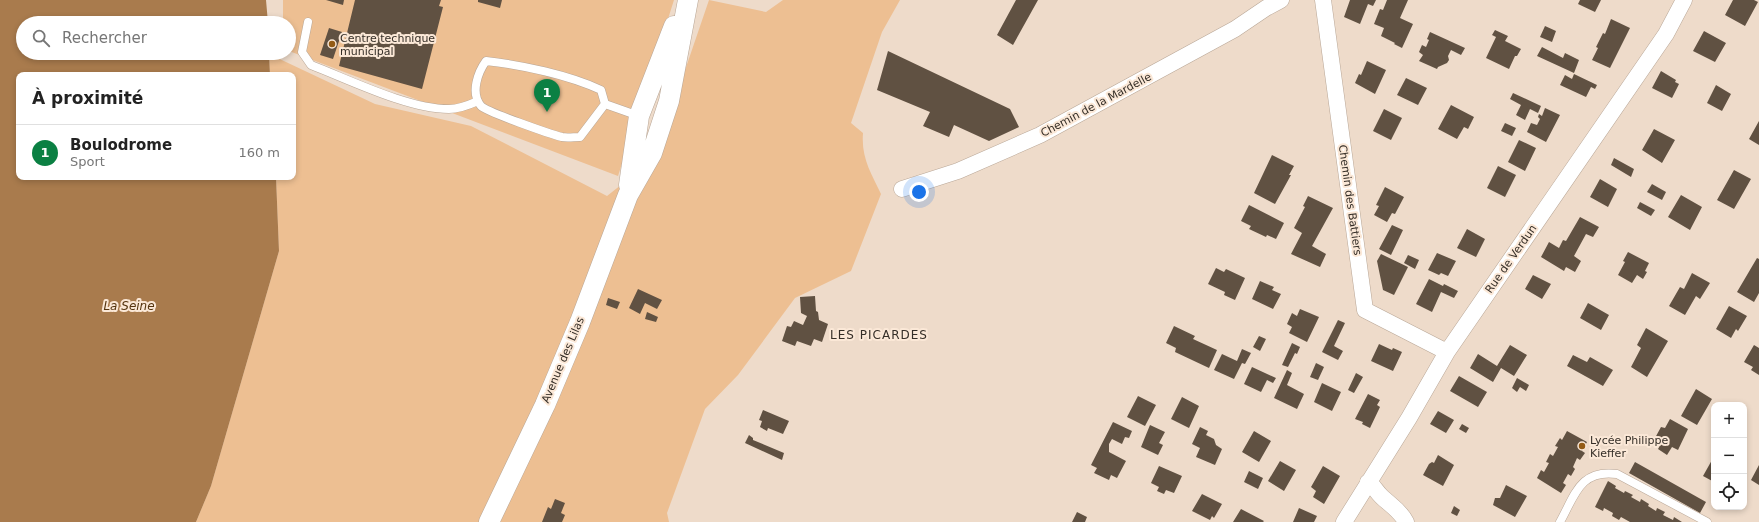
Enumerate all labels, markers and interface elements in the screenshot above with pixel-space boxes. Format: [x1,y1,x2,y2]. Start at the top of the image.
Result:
search box [16,16,296,60]
icon: search [30,27,52,49]
text: Rechercher [62,29,147,47]
place label: Centre technique municipal [340,32,435,58]
marker: Centre technique municipal [327,39,337,49]
street label: Chemin de la Mardelle [1038,70,1154,140]
pin: 1 [534,79,560,112]
text: À proximité [32,88,143,108]
text: Boulodrome [70,136,172,154]
street label: Chemin des Battiers [1336,144,1364,256]
text: 1 [40,145,50,160]
text: 160 m [238,145,280,160]
text: Sport [70,154,105,169]
your location [909,182,929,202]
street label: Rue de Verdun [1483,222,1539,296]
water label: La Seine [103,299,155,313]
street label: Avenue des Lilas [539,315,587,405]
district label: LES PICARDES [830,328,928,342]
map controls [1711,402,1747,510]
button: + [1711,402,1747,438]
place label: Lycée Philippe Kieffer [1590,434,1668,460]
button: − [1711,438,1747,474]
marker: Lycée Philippe Kieffer [1577,441,1587,451]
button: locate [1711,474,1747,510]

